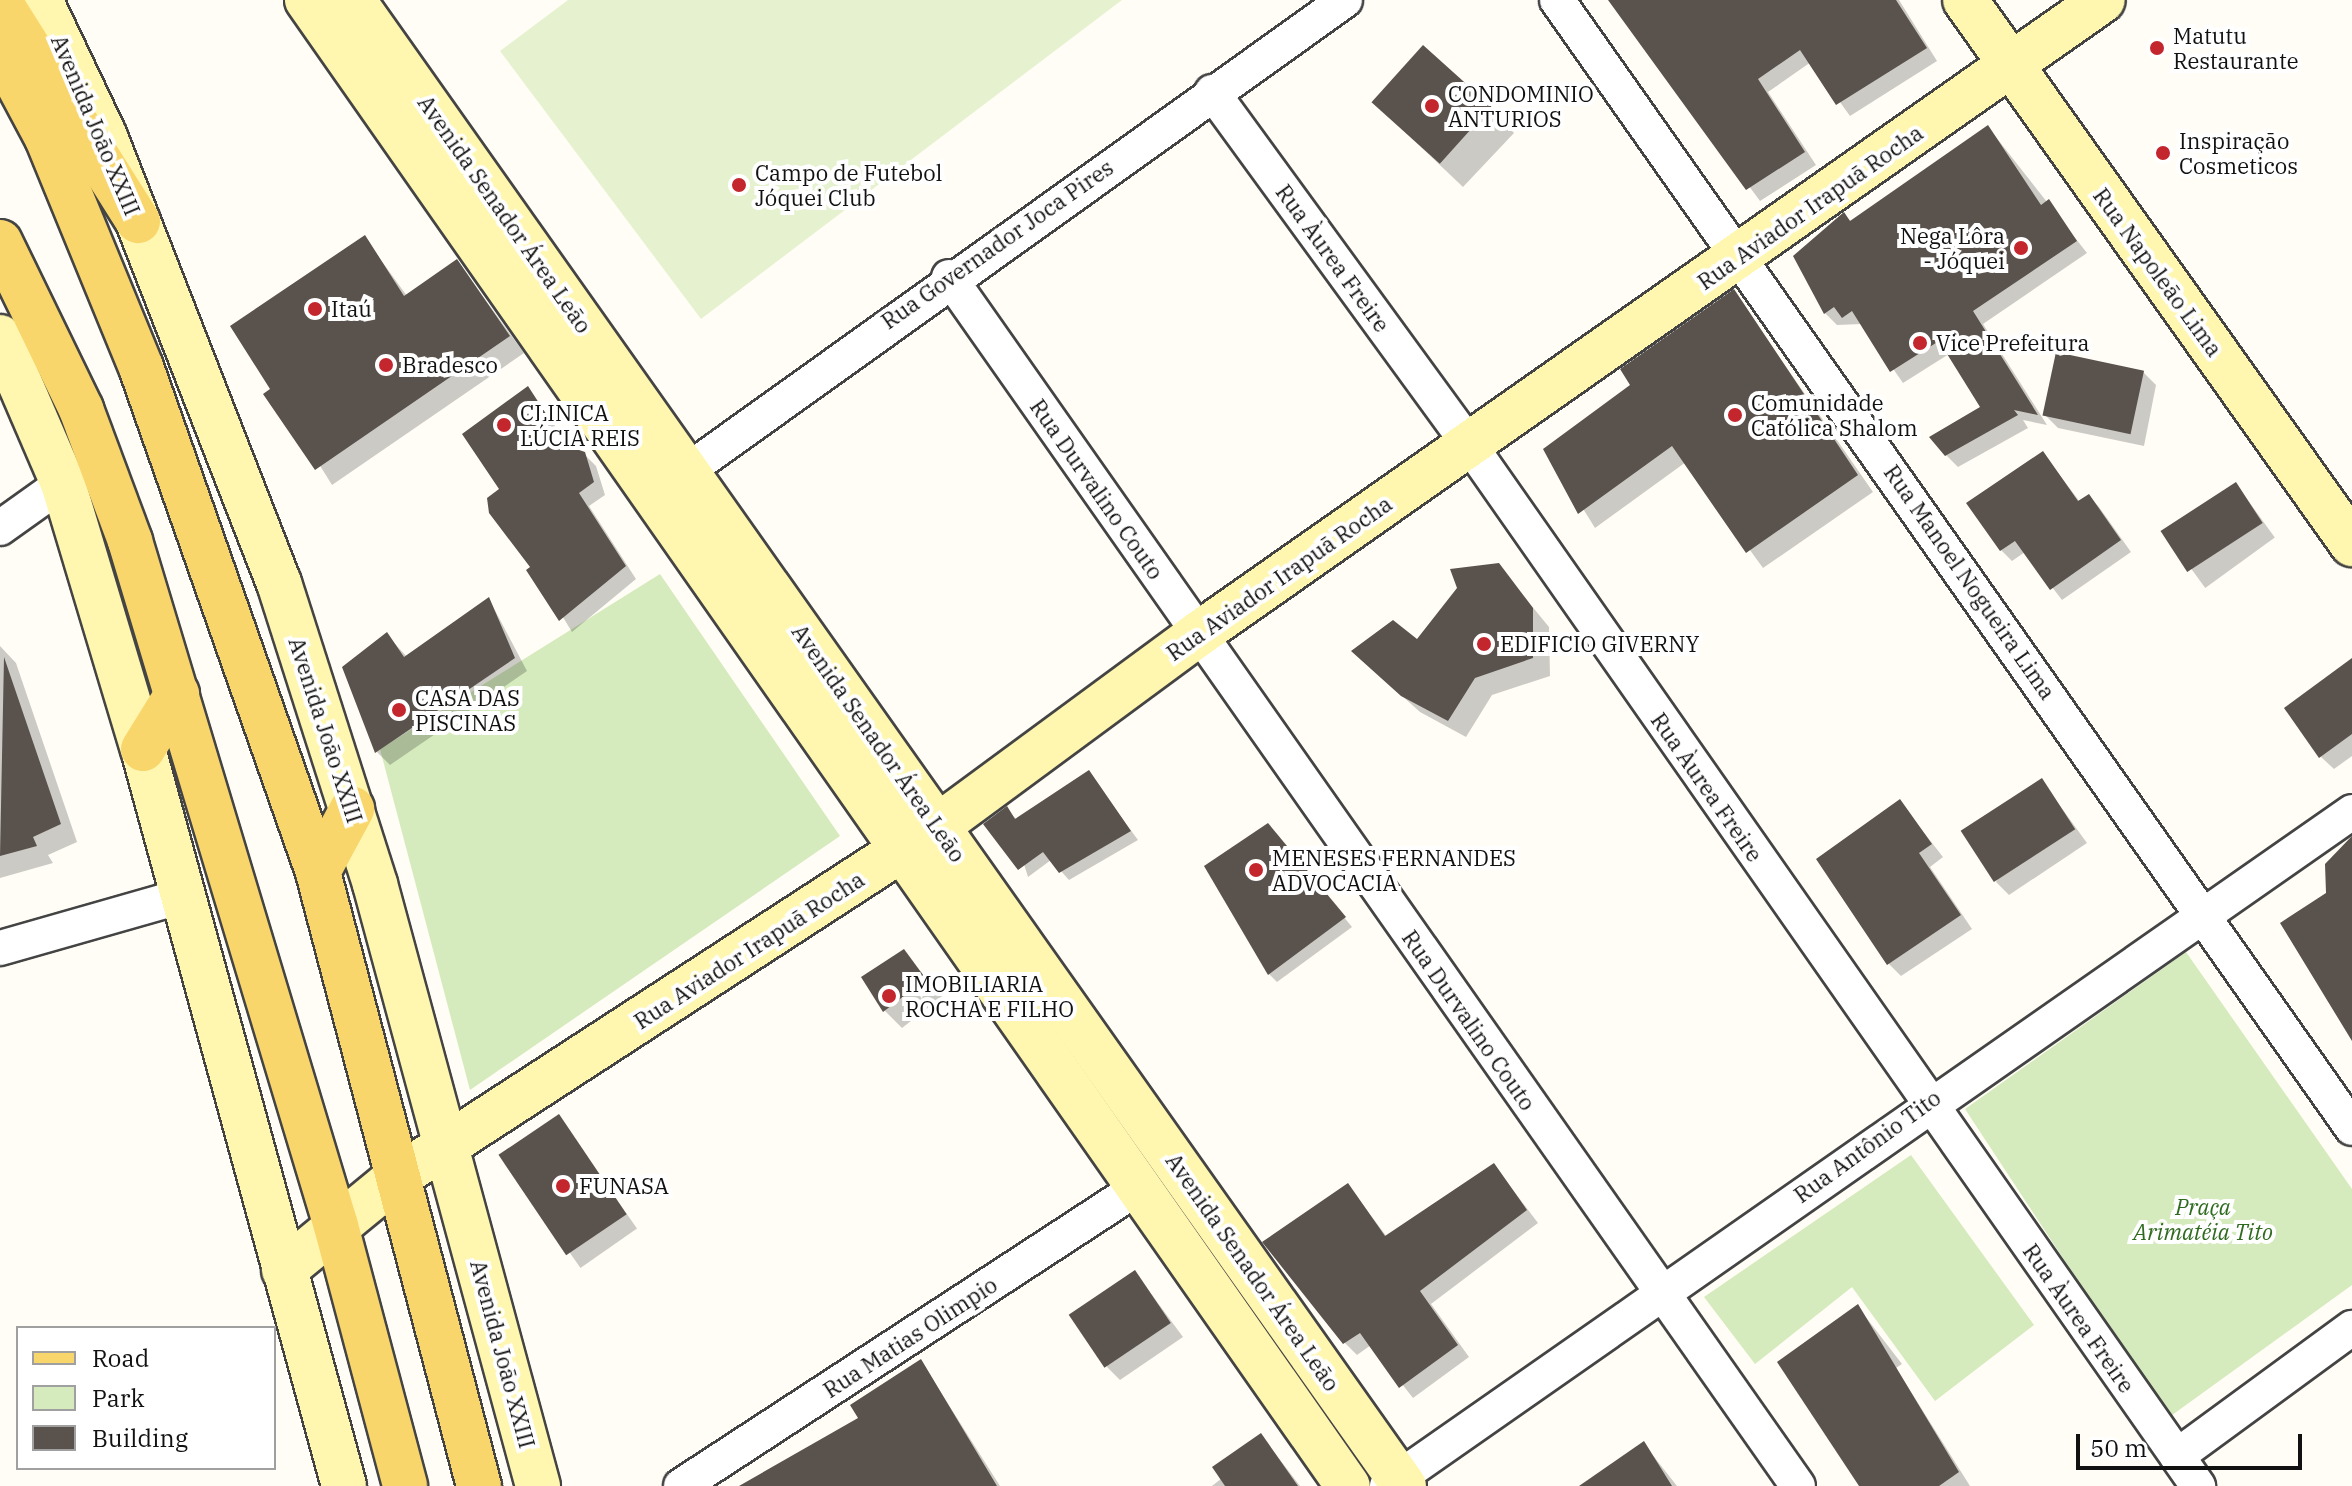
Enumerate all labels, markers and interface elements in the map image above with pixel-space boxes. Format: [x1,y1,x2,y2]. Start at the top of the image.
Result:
place label: Matutu Restaurante [2173,22,2298,74]
street label: Avenida João XXIII [46,31,146,219]
marker: Matutu Restaurante [2148,39,2166,57]
place label: CONDOMINIO ANTURIOS [1448,80,1594,132]
street label: Avenida Senador Área Leão [413,90,597,338]
marker: CONDOMINIO ANTURIOS [1423,97,1441,115]
street label: Rua Aviador Irapuã Rocha [1692,119,1928,295]
place label: Inspiração Cosmeticos [2179,127,2298,178]
marker: Inspiração Cosmeticos [2154,144,2172,162]
street label: Rua Governador Joca Pires [876,154,1118,334]
place label: Campo de Futebol Jóquei Club [755,159,942,210]
marker: Campo de Futebol Jóquei Club [730,176,748,194]
street label: Rua Àurea Freire [1271,179,1395,337]
street label: Rua Napoleão Lima [2088,183,2228,361]
place label: Nega Lôra - Jóquei [1900,222,2005,274]
marker: Nega Lôra - Jóquei [2012,239,2030,257]
place label: Itaú [331,296,372,322]
marker: Itaú [306,300,324,318]
place label: Vice Prefeitura [1936,330,2089,356]
marker: Vice Prefeitura [1911,334,1929,352]
place label: Bradesco [402,352,498,378]
marker: Bradesco [377,356,395,374]
place label: Comunidade Católica Shalom [1751,389,1918,440]
street label: Rua Durvalino Couto [1025,394,1169,584]
place label: CLINICA LÚCIA REIS [520,399,640,450]
marker: Comunidade Católica Shalom [1726,406,1744,424]
marker: CLINICA LÚCIA REIS [495,416,513,434]
street label: Rua Manoel Nogueira Lima [1879,460,2061,704]
street label: Rua Aviador Irapuã Rocha [1161,490,1397,666]
street label: Avenida Senador Área Leão [787,619,971,867]
place label: EDIFICIO GIVERNY [1500,631,1699,657]
street label: Avenida João XXIII [284,634,368,826]
marker: EDIFICIO GIVERNY [1475,635,1493,653]
place label: CASA DAS PISCINAS [415,684,520,736]
marker: CASA DAS PISCINAS [390,701,408,719]
street label: Rua Àurea Freire [1646,707,1768,867]
place label: MENESES FERNANDES ADVOCACIA [1272,844,1516,896]
marker: MENESES FERNANDES ADVOCACIA [1247,861,1265,879]
street label: Rua Aviador Irapuã Rocha [629,866,869,1034]
street label: Rua Durvalino Couto [1397,925,1541,1115]
place label: IMOBILIARIA ROCHA E FILHO [905,970,1074,1022]
marker: IMOBILIARIA ROCHA E FILHO [880,987,898,1005]
street label: Rua Antônio Tito [1789,1084,1945,1208]
street label: Avenida Senador Área Leão [1161,1148,1345,1396]
place label: FUNASA [579,1173,669,1199]
marker: FUNASA [554,1177,572,1195]
park label: Praça Arimatéia Tito [2133,1193,2273,1244]
street label: Rua Àurea Freire [2018,1238,2140,1398]
street label: Avenida João XXIII [465,1257,541,1451]
street label: Rua Matias Olimpio [818,1271,1002,1403]
legend [16,1326,276,1470]
text: Road [92,1342,149,1374]
text: Park [92,1382,144,1414]
scale bar [2080,1418,2306,1468]
text: Building [92,1422,188,1454]
text: 50 m [2090,1432,2147,1464]

